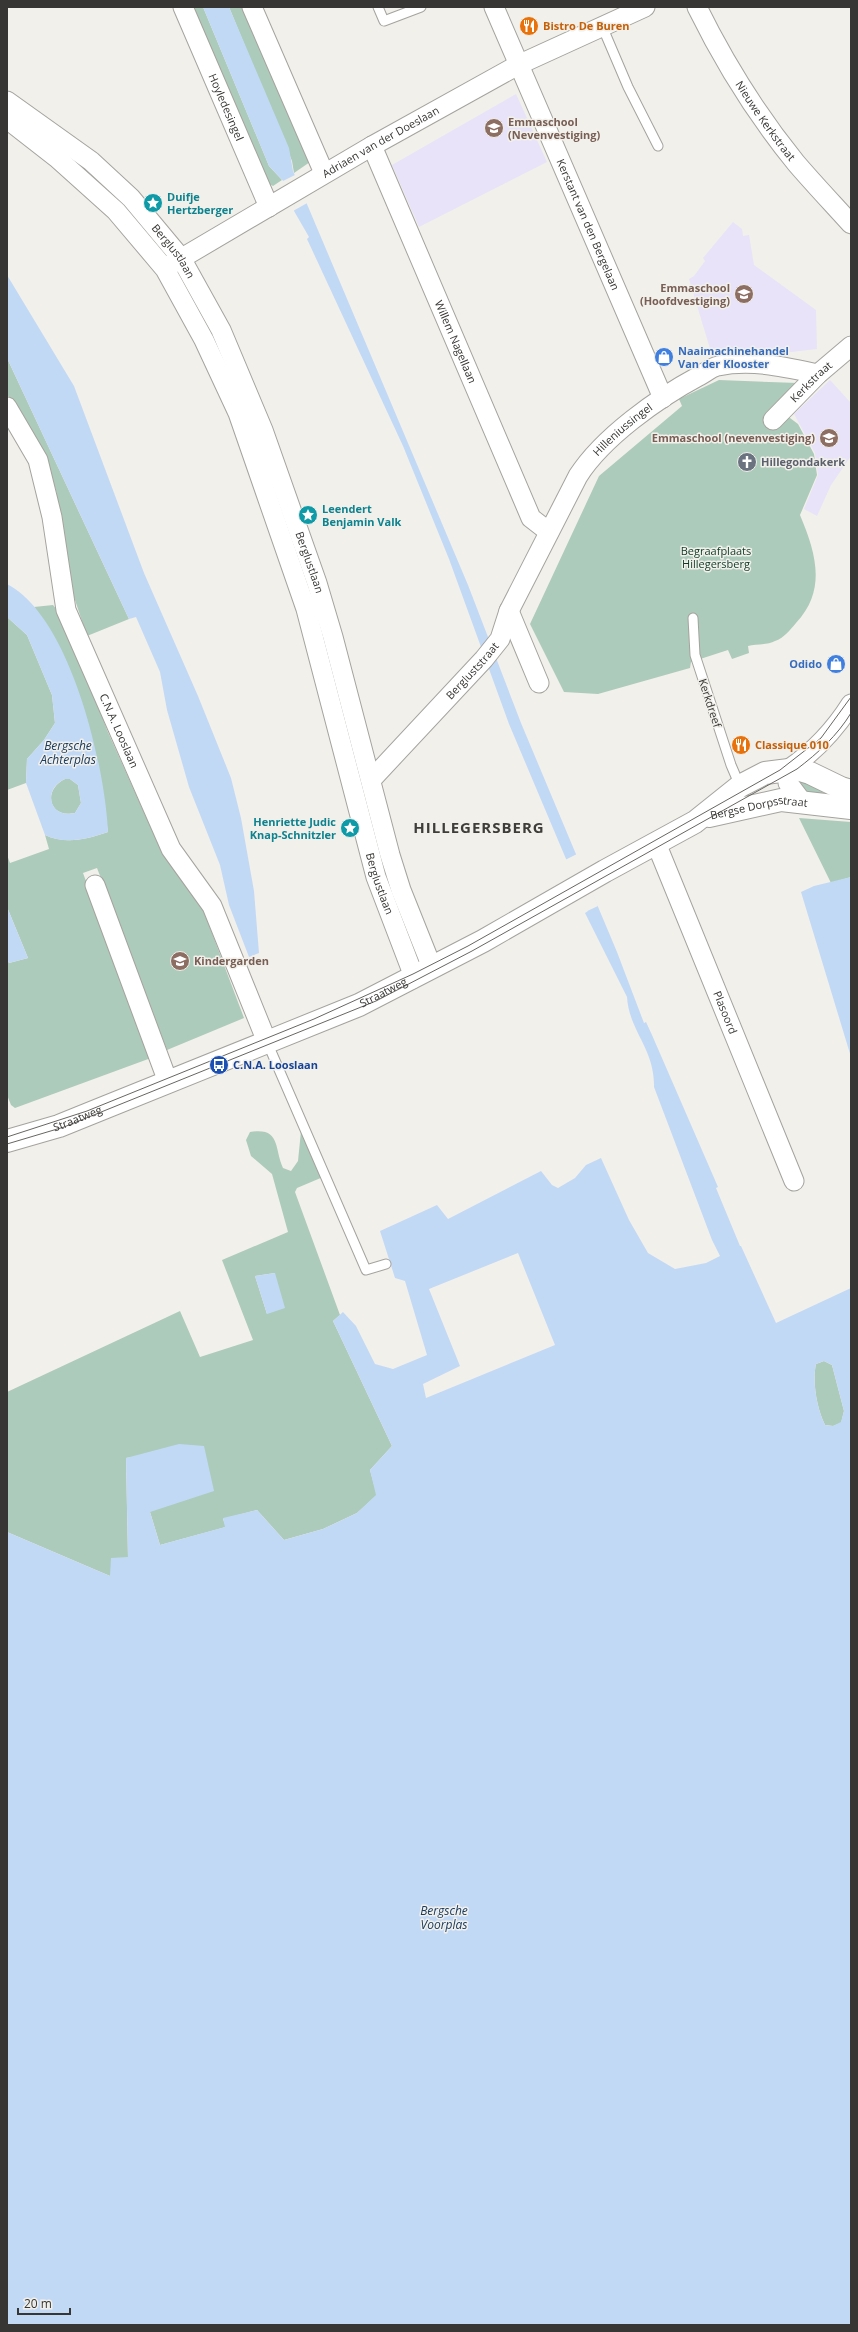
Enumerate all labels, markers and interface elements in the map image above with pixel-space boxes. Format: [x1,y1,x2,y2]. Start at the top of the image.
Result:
restaurant icon: Bistro De Buren [518,15,540,37]
place label: Bistro De Buren [543,18,630,33]
street label: Hoyledesingel [205,71,248,143]
street label: Nieuwe Kerkstraat [733,78,799,164]
street label: Adriaen van der Doeslaan [319,102,442,181]
place label: Emmaschool (Nevenvestiging) [508,114,601,142]
school or university icon: Emmaschool (Nevenvestiging) [483,117,505,139]
street label: Kerstant van den Bergelaan [553,156,623,292]
place label: Duifje Hertzberger [167,189,233,217]
place icon: Duifje Hertzberger [142,192,164,214]
street label: Berglustlaan [149,221,199,281]
place label: Emmaschool (Hoofdvestiging) [640,280,730,308]
school or university icon: Emmaschool (Hoofdvestiging) [733,283,755,305]
street label: Willem Nagellaan [432,298,481,385]
place label: Naaimachinehandel Van der Klooster [678,343,789,371]
shop icon: Naaimachinehandel Van der Klooster [653,346,675,368]
street label: Kerkstraat [786,357,835,405]
street label: Hilleniussingel [589,399,655,459]
school or university icon: Emmaschool (nevenvestiging) [818,427,840,449]
place label: Emmaschool (nevenvestiging) [652,430,815,445]
church icon: Hillegondakerk [736,451,758,473]
place label: Hillegondakerk [761,454,845,469]
place label: Leendert Benjamin Valk [322,501,402,529]
place icon: Leendert Benjamin Valk [297,504,319,526]
street label: Berglustlaan [292,529,328,595]
park label: Begraafplaats Hillegersberg [681,543,751,571]
street label: Bergluststraat [442,639,502,702]
shop icon: Odido [825,653,847,675]
place label: Odido [789,656,822,671]
street label: Kerkdreef [696,677,726,730]
street label: C.N.A. Looslaan [97,691,142,770]
restaurant icon: Classique 010 [730,734,752,756]
water label: Bergsche Achterplas [39,737,96,768]
place label: Classique 010 [755,737,829,752]
street label: Bergse Dorpsstraat [709,792,809,823]
place label: Henriette Judic Knap-Schnitzler [250,814,336,842]
place icon: Henriette Judic Knap-Schnitzler [339,817,361,839]
district label: HILLEGERSBERG [413,817,545,837]
street label: Berglustlaan [363,851,398,916]
school or university icon: Kindergarden [169,950,191,972]
place label: Kindergarden [194,953,269,968]
street label: Straatweg [357,974,409,1010]
street label: Plasoord [710,988,741,1036]
bus stop icon: C.N.A. Looslaan [208,1054,230,1076]
place label: C.N.A. Looslaan [233,1057,318,1072]
street label: Straatweg [51,1102,104,1134]
water label: Bergsche Voorplas [420,1902,468,1933]
scale bar [18,2290,70,2316]
text: 20 m [24,2295,52,2312]

